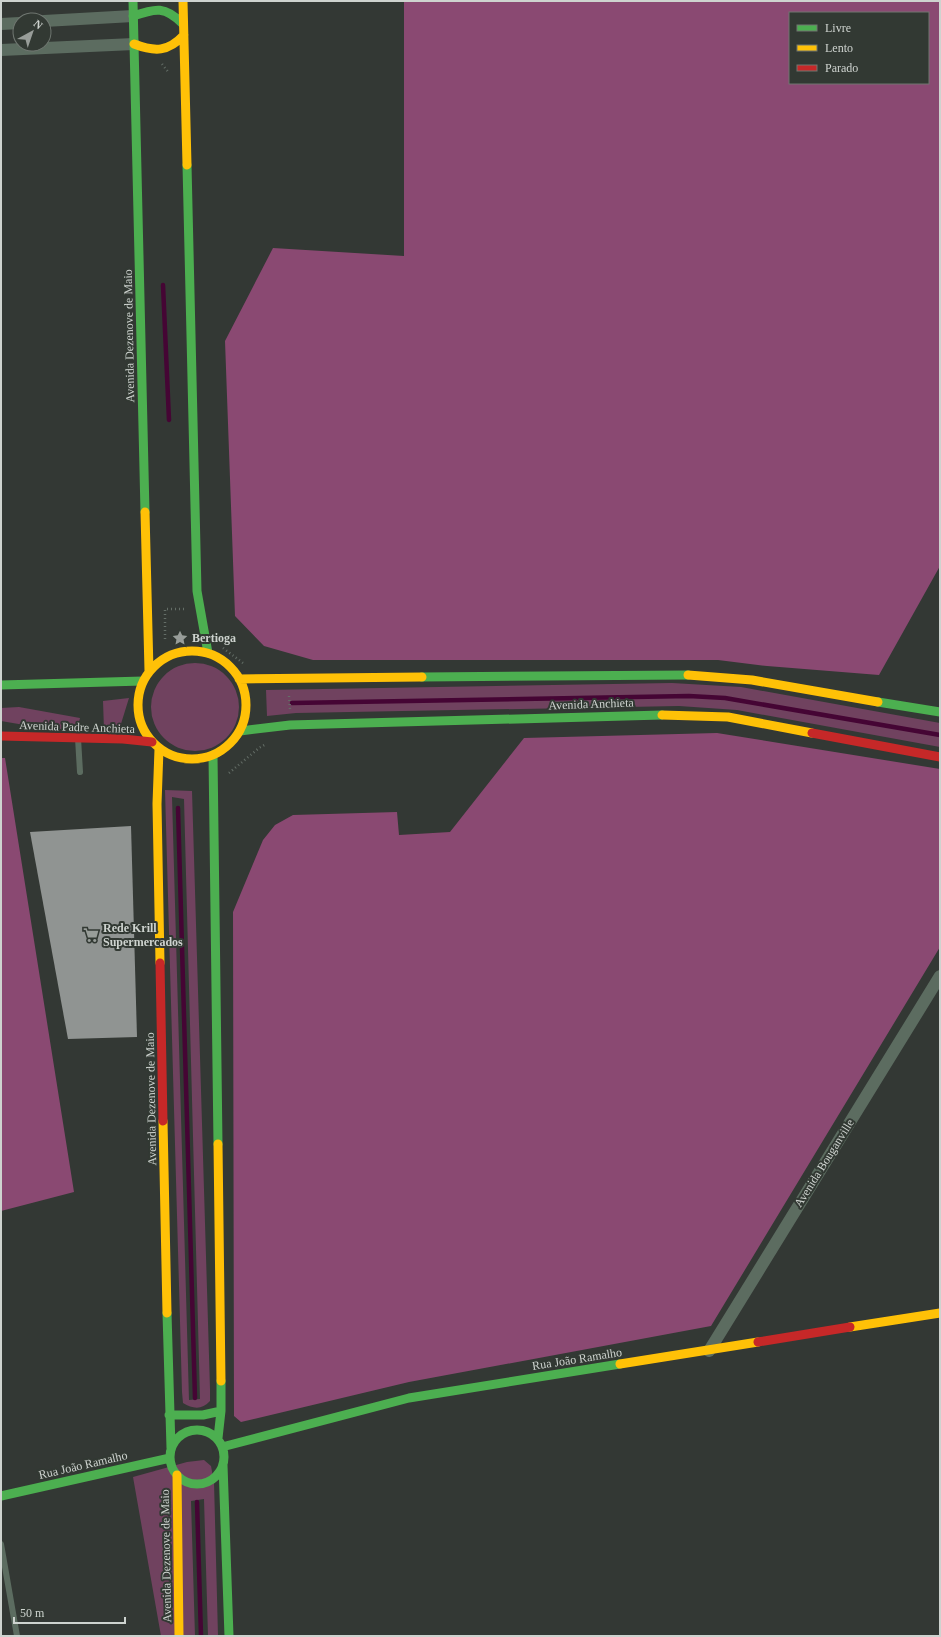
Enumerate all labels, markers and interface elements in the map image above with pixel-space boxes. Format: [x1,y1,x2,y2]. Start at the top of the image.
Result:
north arrow [12,12,52,52]
legend [789,12,929,84]
text: N [32,17,45,32]
text: Livre [825,21,851,35]
text: Lento [825,41,853,55]
text: Parado [825,61,858,75]
street label: Avenida Dezenove de Maio [121,269,137,403]
place icon: Bertioga [171,629,189,647]
place label: Bertioga [192,631,236,645]
street label: Avenida Anchieta [548,695,635,712]
street label: Avenida Padre Anchieta [19,718,136,736]
place label: Rede Krill Supermercados [103,921,183,949]
supermarket icon: Rede Krill Supermercados [82,926,100,944]
street label: Avenida Dezenove de Maio [143,1032,159,1166]
street label: Avenida Bouganville [791,1116,857,1210]
street label: Rua João Ramalho [531,1345,623,1373]
street label: Rua João Ramalho [37,1448,129,1482]
street label: Avenida Dezenove de Maio [158,1489,174,1623]
scale bar [14,1599,125,1625]
text: 50 m [20,1606,45,1620]

